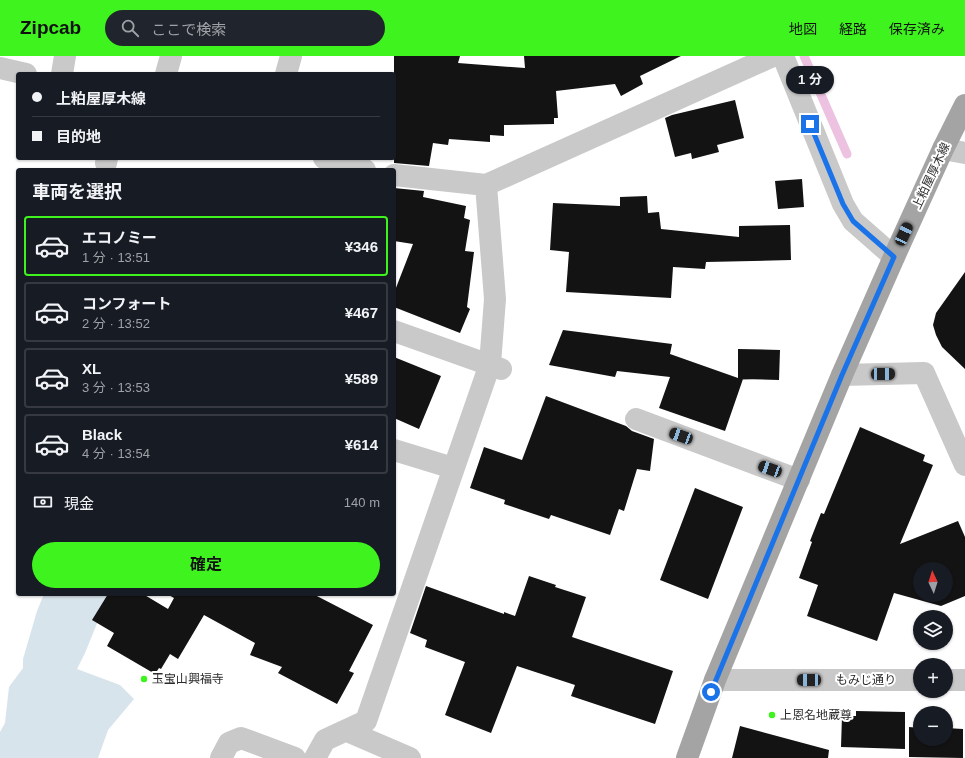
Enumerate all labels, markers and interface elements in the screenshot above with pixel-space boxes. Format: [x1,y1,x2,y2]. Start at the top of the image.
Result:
search box [105,10,385,46]
text: Zipcab [20,17,81,38]
icon: search [119,17,141,39]
text: ここで検索 [151,21,226,38]
text: 地図 [789,21,817,37]
text: 経路 [839,21,867,37]
text: 保存済み [889,21,945,37]
callout: 1 分 [786,66,834,94]
text: 1 分 [798,72,822,87]
text: 上粕屋厚木線 [56,90,146,107]
route end [801,115,819,133]
text: 目的地 [56,128,101,145]
street label: 上粕屋厚木線 [909,140,953,212]
text: 車両を選択 [32,182,122,202]
car [893,221,915,247]
icon: car [34,228,70,264]
text: エコノミー [82,229,157,246]
text: ¥346 [345,238,378,255]
text: 1 分 · 13:51 [82,250,150,265]
icon: car [34,294,70,330]
text: コンフォート [82,295,172,312]
text: ¥467 [345,304,378,321]
text: 2 分 · 13:52 [82,316,150,331]
icon: car [34,360,70,396]
text: XL [82,360,101,377]
car [871,368,895,380]
text: ¥589 [345,370,378,387]
text: 3 分 · 13:53 [82,380,150,395]
icon: car [34,426,70,462]
text: Black [82,426,122,443]
car [668,426,694,446]
text: ¥614 [345,436,378,453]
text: 4 分 · 13:54 [82,446,150,461]
car [757,459,783,479]
icon: cash [32,491,54,513]
text: 現金 [64,495,94,512]
text: 140 m [344,495,380,510]
button: 確定 [32,542,380,588]
north arrow [913,562,953,602]
map controls [913,562,953,746]
button: layers [913,610,953,650]
button: + [913,658,953,698]
place label: 玉宝山興福寺 [152,672,224,686]
street label: もみじ通り [836,673,896,687]
marker: 玉宝山興福寺 [139,674,149,684]
car [797,674,821,686]
route start [702,683,720,701]
button: − [913,706,953,746]
place label: 上恩名地蔵尊 [780,708,852,722]
marker: 上恩名地蔵尊 [767,710,777,720]

